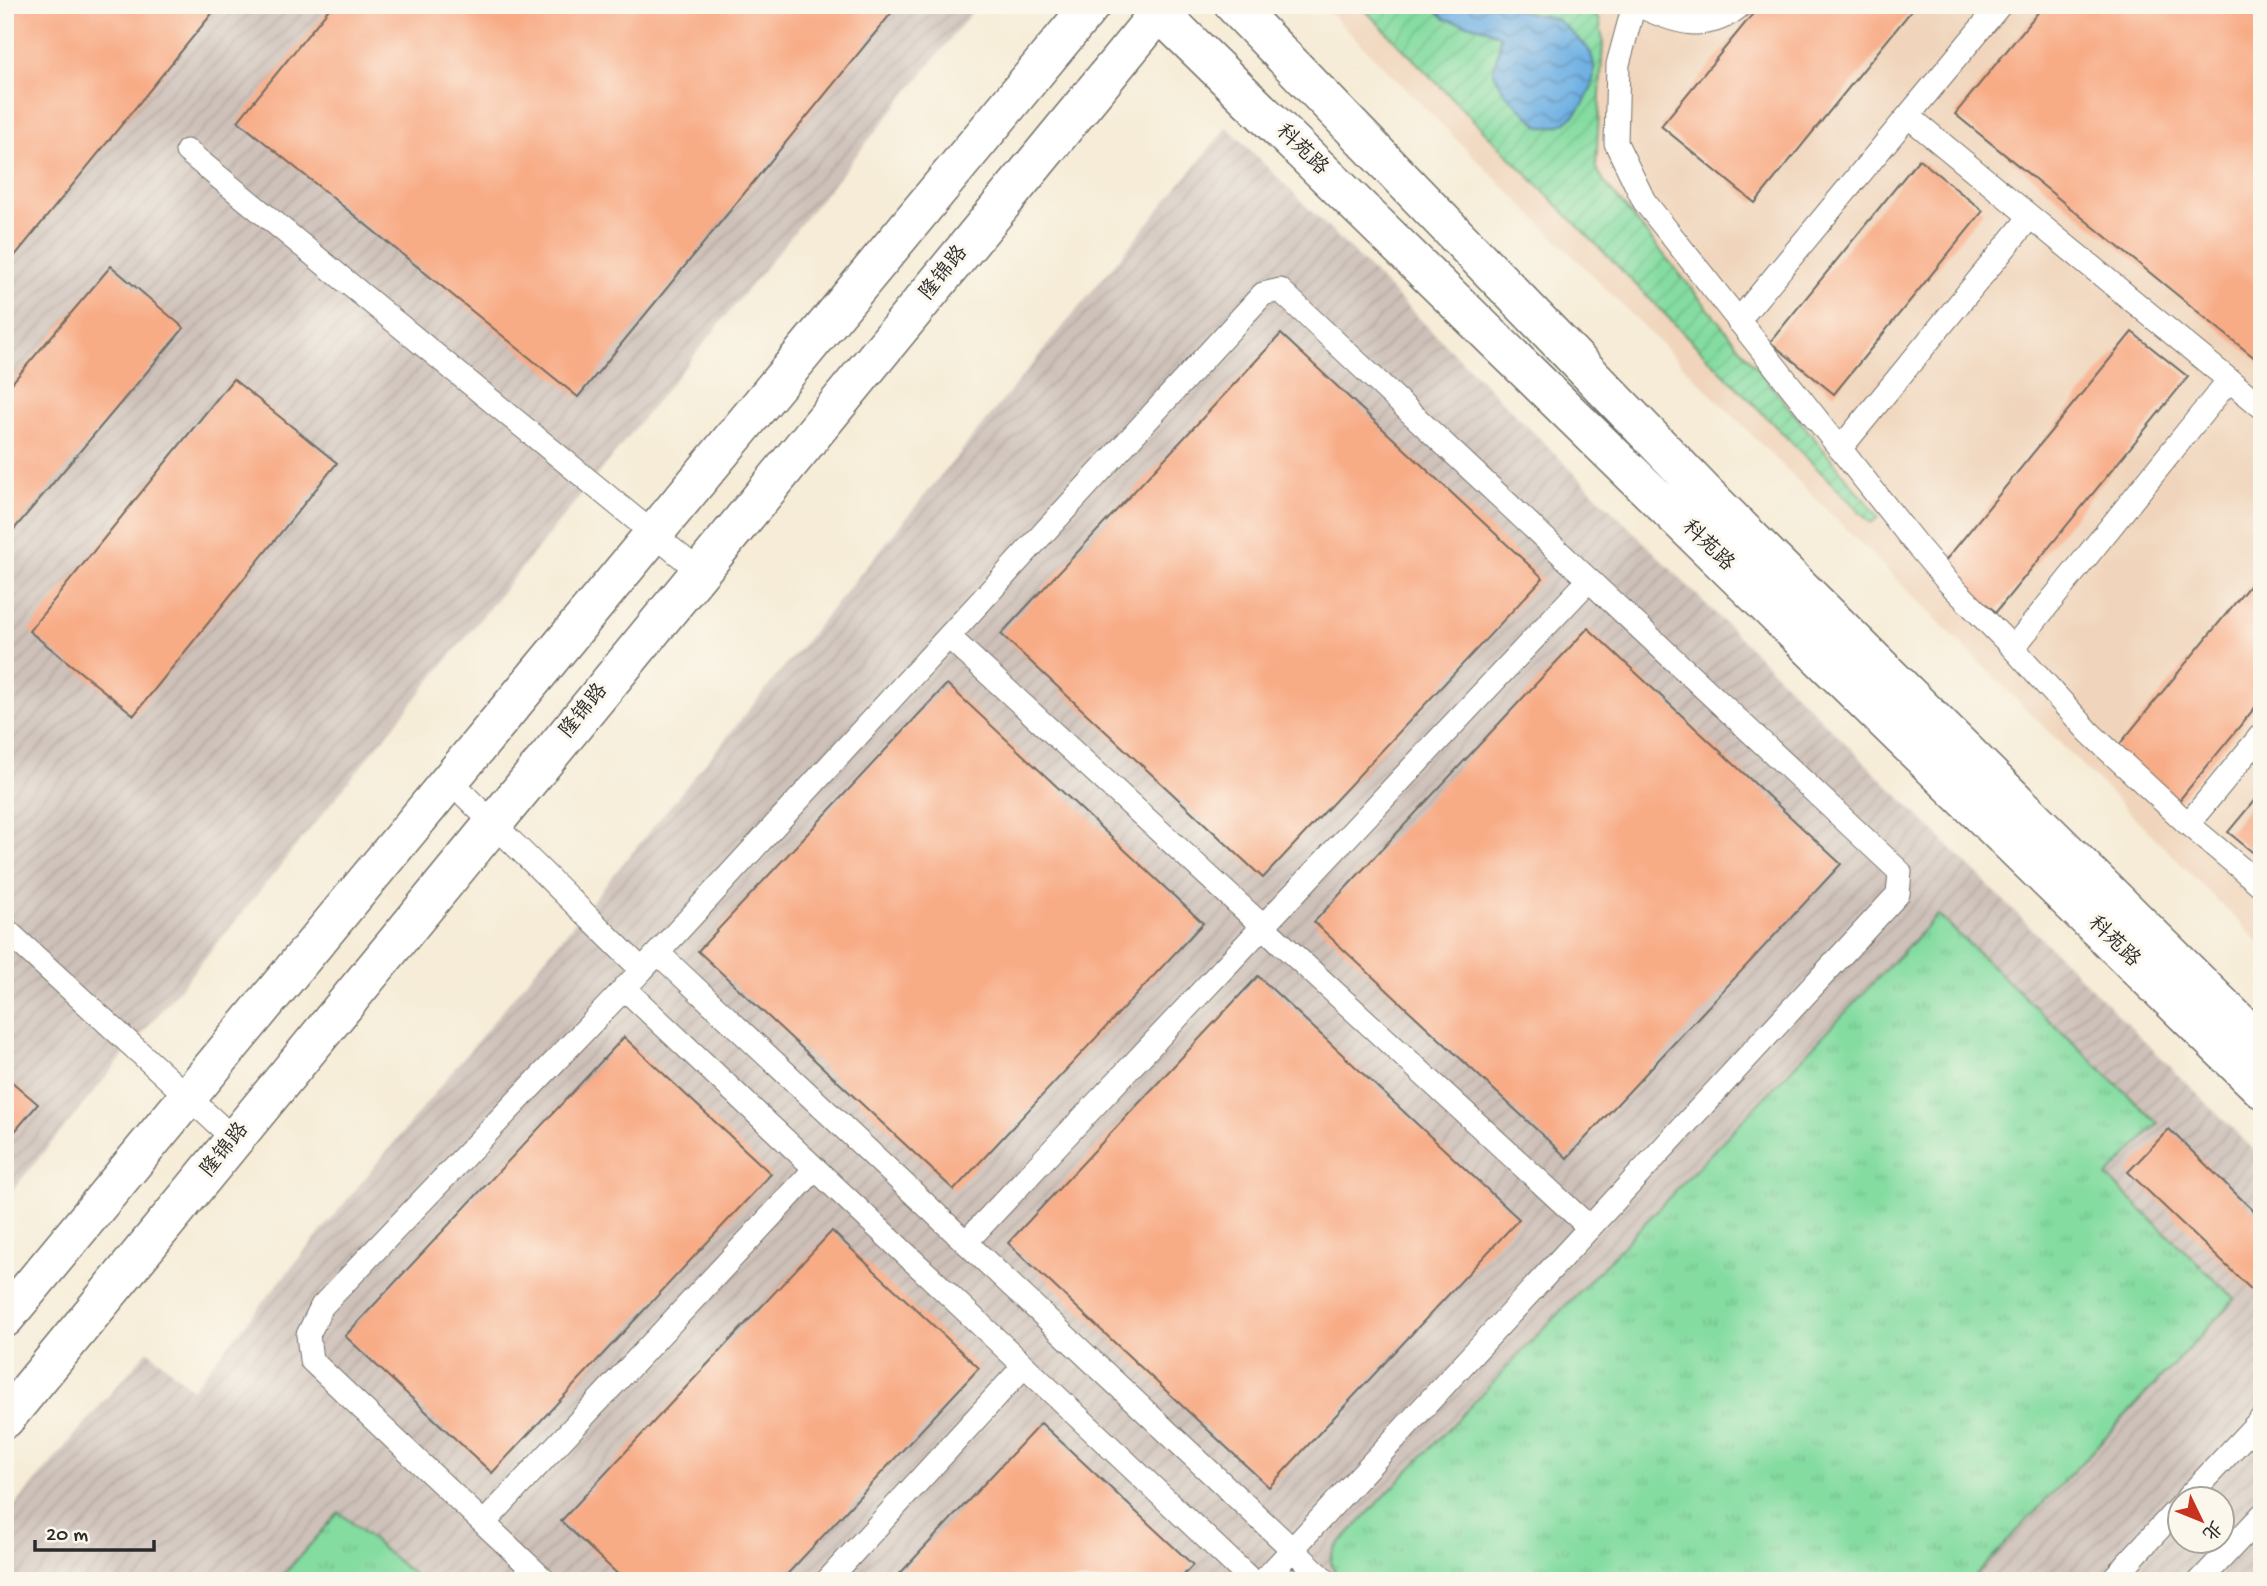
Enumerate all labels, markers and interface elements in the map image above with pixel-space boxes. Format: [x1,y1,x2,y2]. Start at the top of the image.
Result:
street label: 科苑路 [1270,119,1334,182]
street label: 隆锦路 [914,240,975,306]
street label: 科苑路 [1676,515,1740,578]
street label: 隆锦路 [554,678,615,744]
street label: 科苑路 [2082,911,2146,974]
street label: 隆锦路 [195,1117,256,1183]
north arrow [2166,1484,2236,1554]
scale bar [35,1509,154,1553]
text: 北 [2196,1514,2226,1544]
text: 20 m [46,1524,88,1549]

